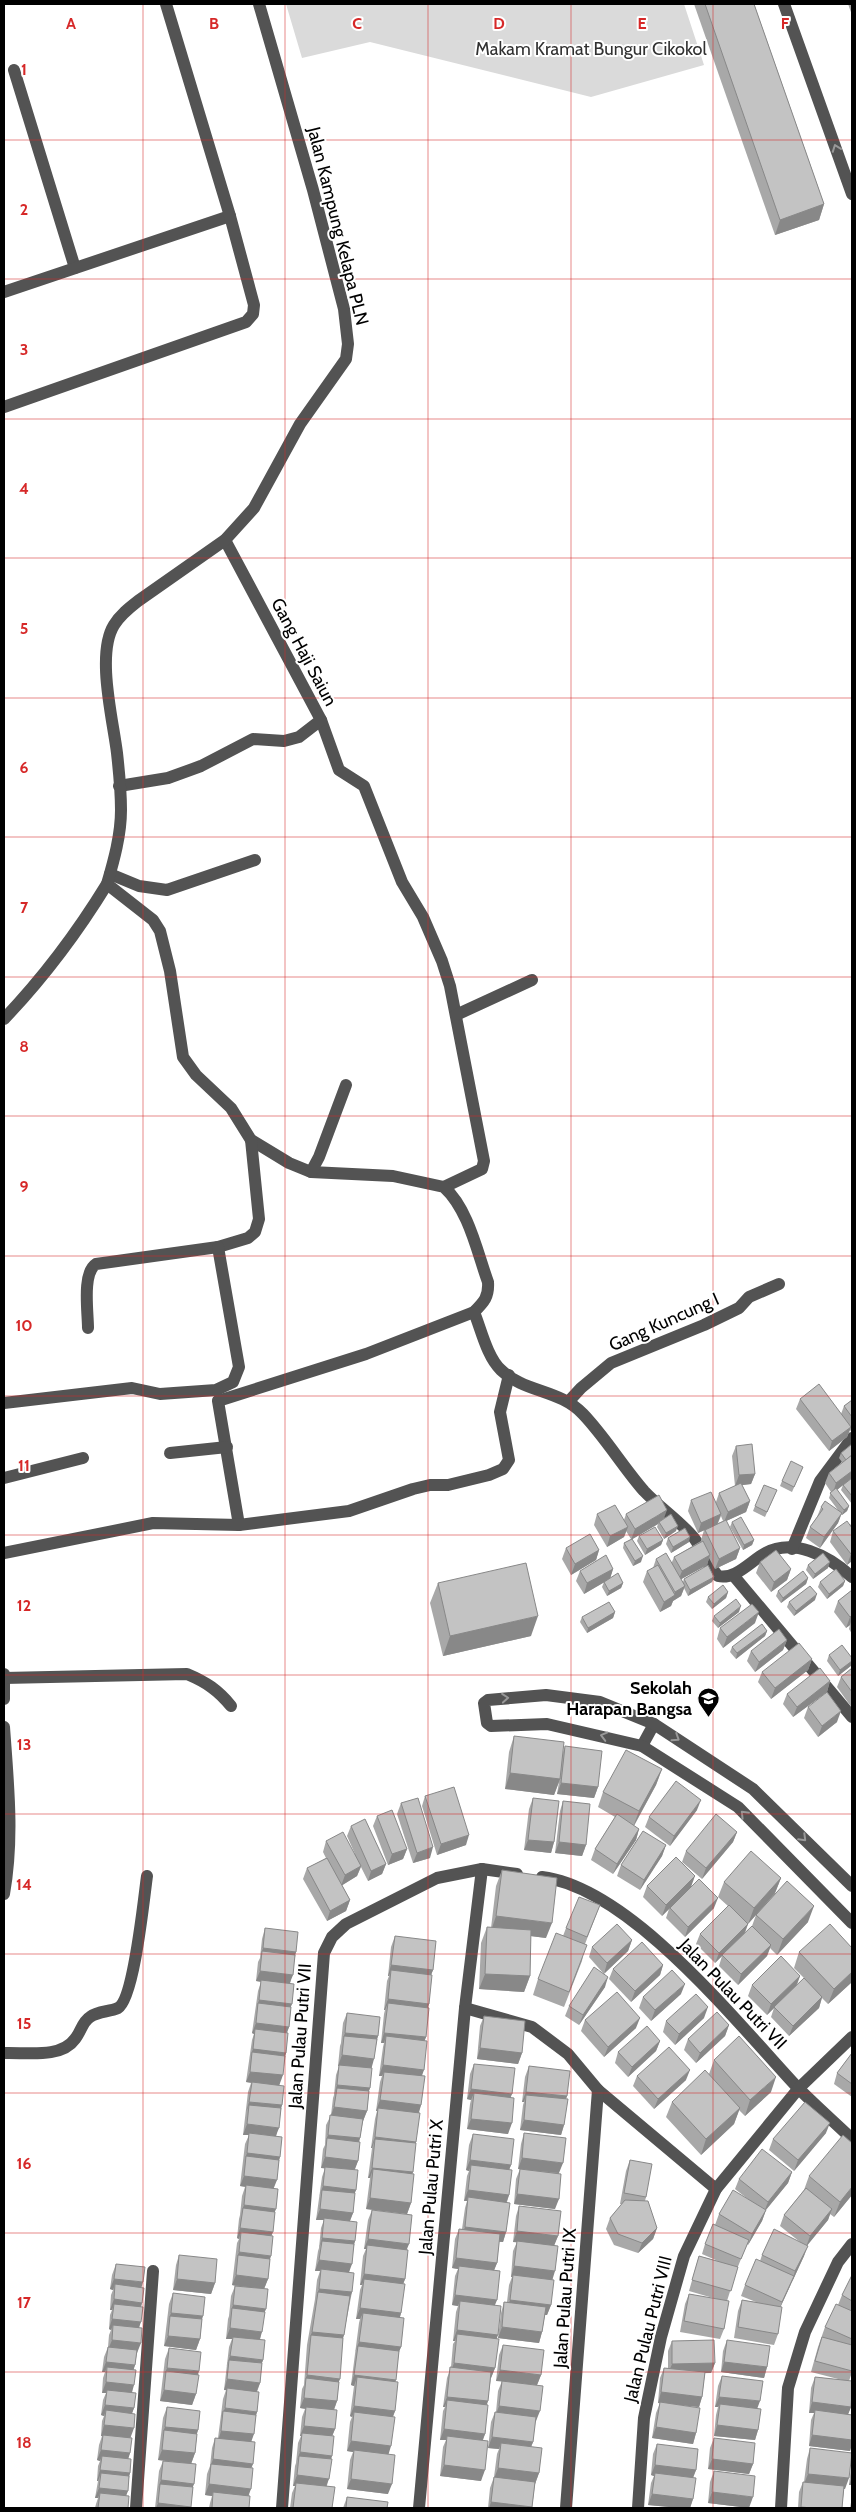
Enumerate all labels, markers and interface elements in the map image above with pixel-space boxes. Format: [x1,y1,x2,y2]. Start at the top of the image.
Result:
text: A [66,14,76,33]
text: B [209,14,219,33]
text: C [352,14,362,33]
text: D [493,14,505,33]
text: E [637,14,647,33]
text: F [781,14,790,33]
park label: Makam Kramat Bungur Cikokol [475,38,707,60]
text: 1 [21,60,27,79]
street label: Jalan Kampung Kelapa PLN [302,124,373,327]
one-way arrow [832,144,842,153]
text: 2 [20,200,28,219]
text: 3 [20,340,28,359]
text: 4 [19,479,29,498]
street label: Gang Haji Saiun [266,594,342,710]
text: 5 [20,619,28,638]
text: 6 [20,758,29,777]
text: 7 [20,898,29,917]
text: 8 [19,1037,29,1056]
text: 9 [20,1177,29,1196]
street label: Gang Kuncung I [605,1288,723,1356]
text: 10 [15,1316,33,1335]
text: 11 [18,1456,30,1475]
text: 12 [17,1596,31,1615]
place label: Sekolah Harapan Bangsa [566,1677,692,1720]
school or university icon: Sekolah Harapan Bangsa [696,1686,720,1717]
one-way arrow [502,1693,510,1704]
one-way arrow [599,1731,608,1742]
one-way arrow [670,1732,680,1741]
text: 13 [17,1735,31,1754]
one-way arrow [741,1810,750,1819]
one-way arrow [798,1832,807,1841]
text: 14 [16,1875,32,1894]
street label: Jalan Pulau Putri VII [674,1933,791,2054]
street label: Jalan Pulau Putri VII [284,1963,316,2110]
text: 15 [17,2014,31,2033]
street label: Jalan Pulau Putri X [414,2118,448,2257]
text: 16 [17,2154,31,2173]
street label: Jalan Pulau Putri IX [549,2227,581,2370]
street label: Jalan Pulau Putri VIII [619,2254,677,2405]
text: 17 [17,2293,32,2312]
text: 18 [16,2433,32,2452]

